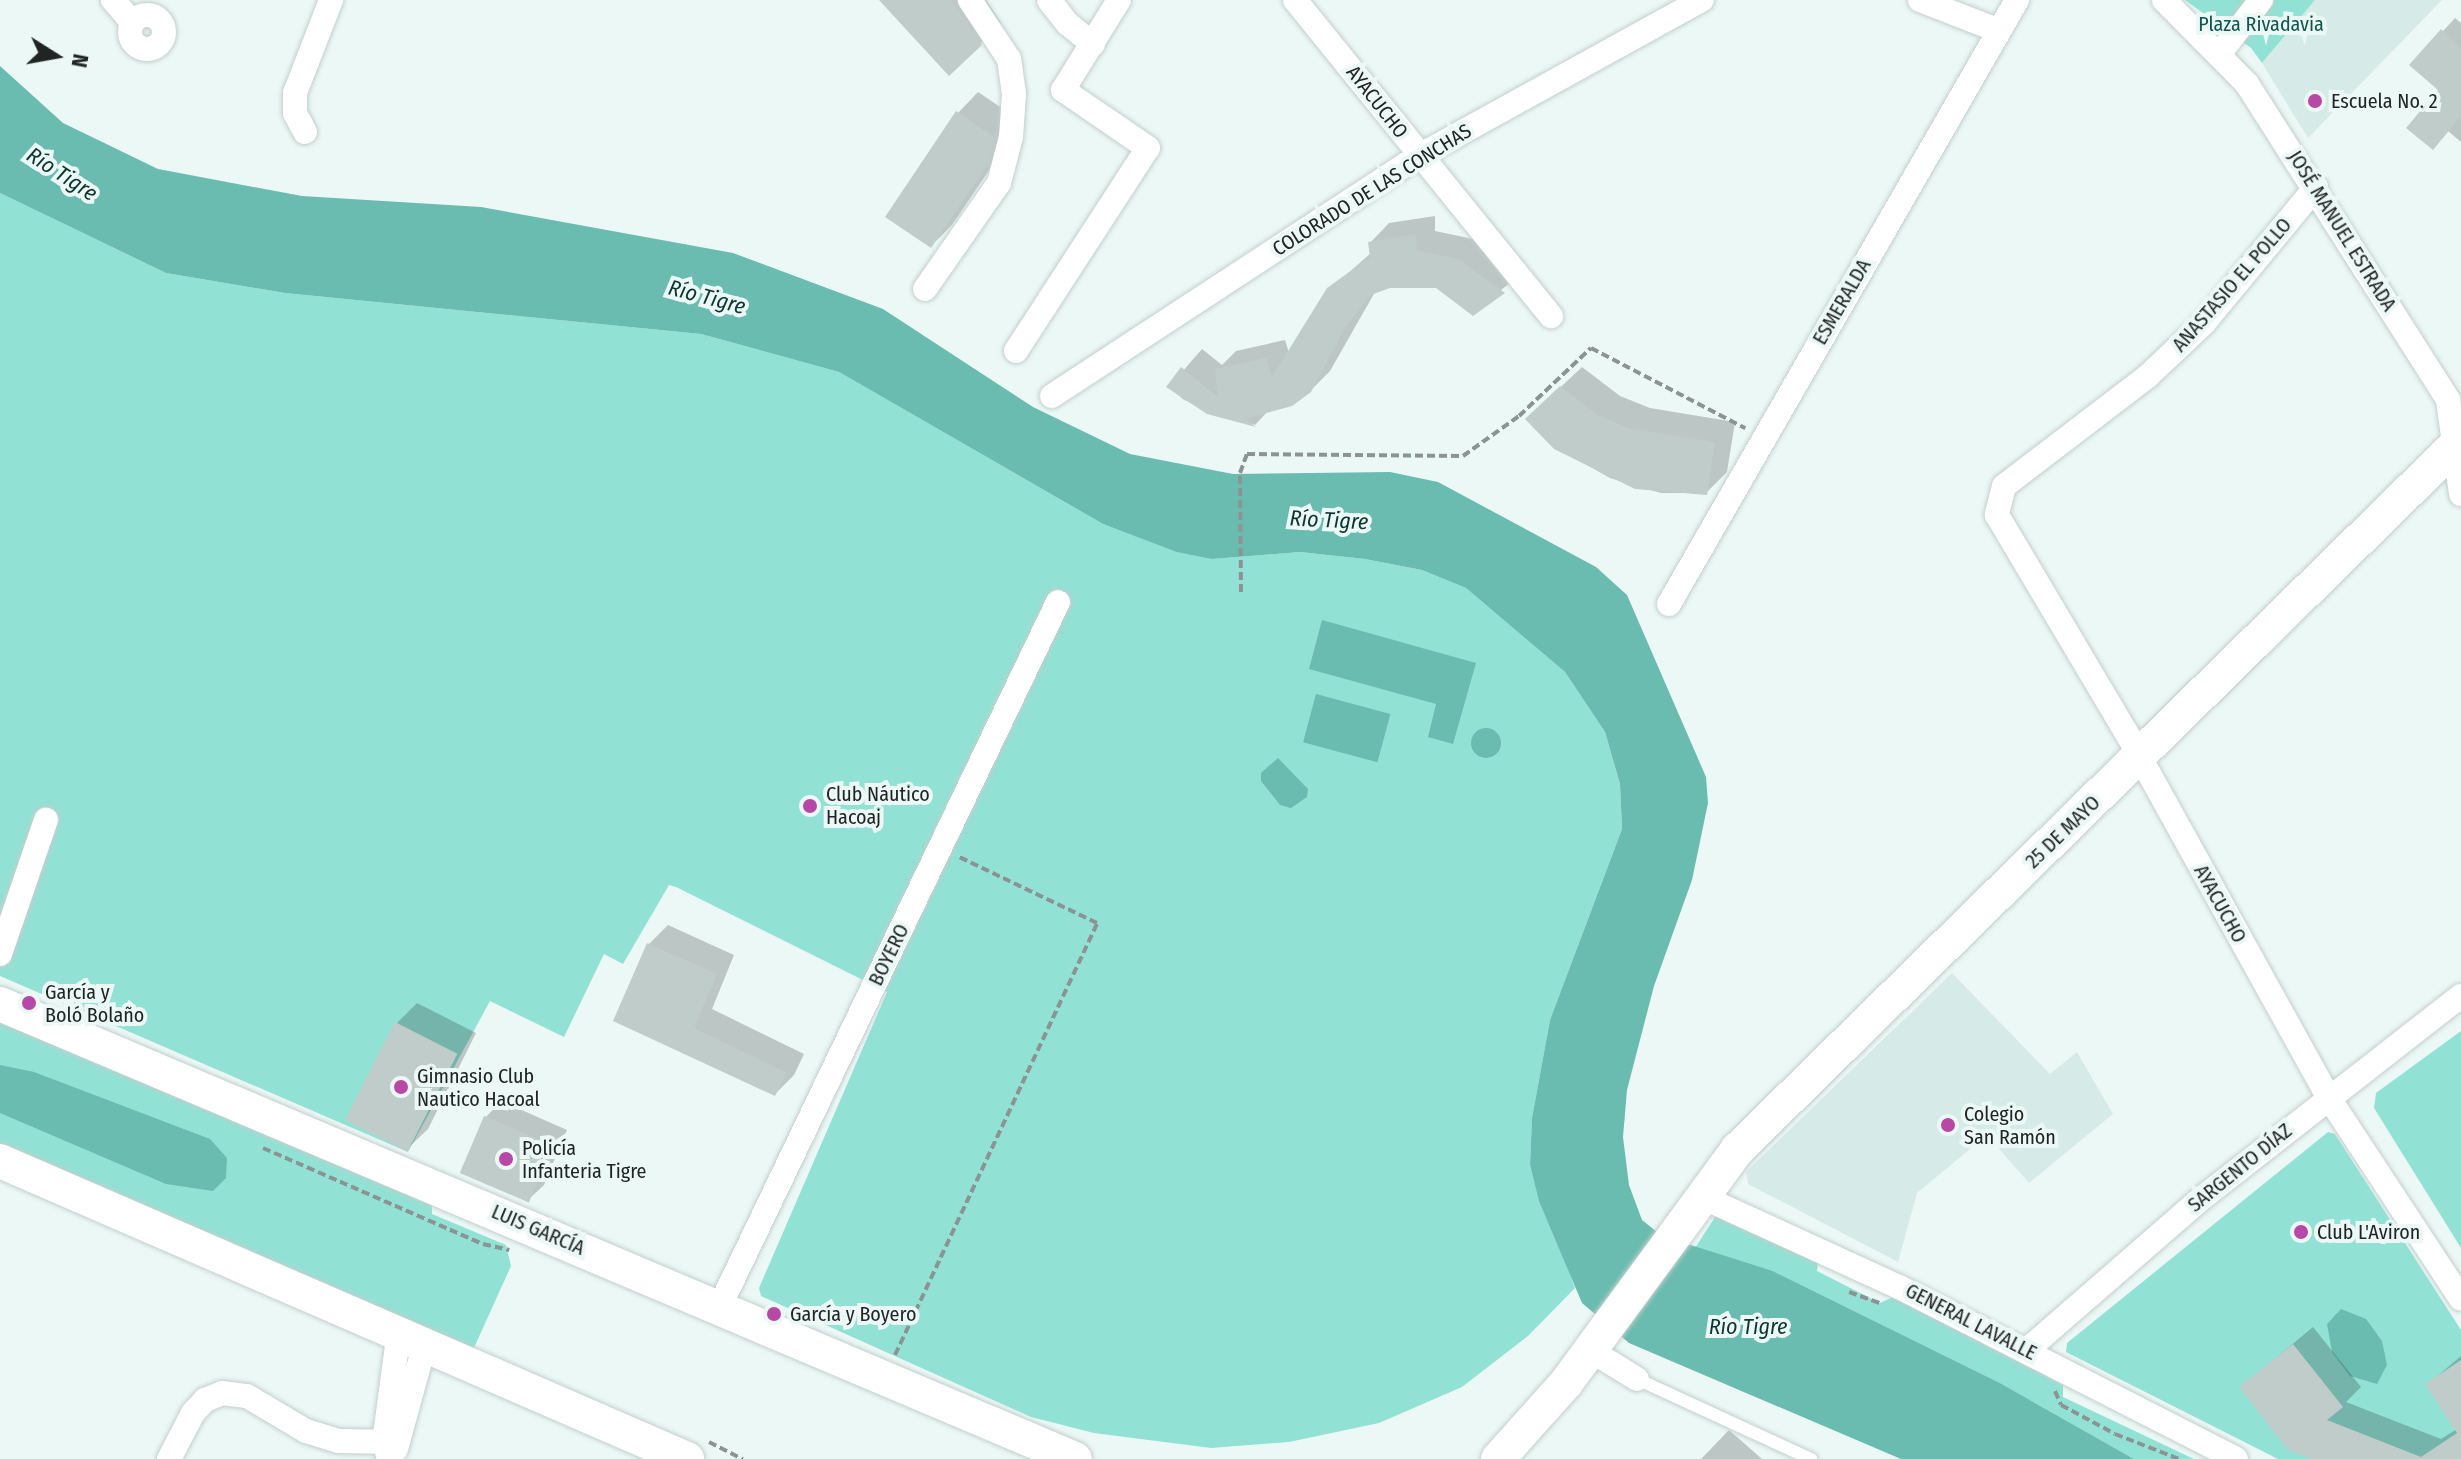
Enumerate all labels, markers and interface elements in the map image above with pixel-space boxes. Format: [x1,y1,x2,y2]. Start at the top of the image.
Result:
park label: Plaza Rivadavia [2198,12,2324,36]
north arrow [16,16,96,96]
text: N [66,52,95,70]
street label: AYACUCHO [1341,61,1413,143]
place label: Escuela No. 2 [2331,89,2437,113]
marker: Escuela No. 2 [2306,92,2324,110]
street label: COLORADO DE LAS CONCHAS [1268,119,1476,261]
water label: Río Tigre [22,141,102,207]
street label: JOSÉ MANUEL ESTRADA [2283,146,2401,316]
street label: ANASTASIO EL POLLO [2167,213,2297,357]
street label: ESMERALDA [1808,255,1876,349]
water label: Río Tigre [666,274,748,320]
water label: Río Tigre [1289,505,1369,535]
place label: Club Náutico Hacoaj [826,782,930,829]
street label: 25 DE MAYO [2021,791,2105,873]
marker: Club Náutico Hacoaj [801,797,819,815]
street label: AYACUCHO [2189,861,2251,947]
street label: BOYERO [864,920,914,990]
place label: García y Boló Bolaño [45,980,144,1027]
marker: García y Boló Bolaño [20,994,38,1012]
place label: Gimnasio Club Nautico Hacoal [417,1064,540,1111]
marker: Gimnasio Club Nautico Hacoal [392,1078,410,1096]
place label: Colegio San Ramón [1964,1102,2056,1149]
marker: Colegio San Ramón [1939,1116,1957,1134]
street label: SARGENTO DÍAZ [2183,1119,2297,1217]
place label: Policía Infanteria Tigre [522,1136,646,1183]
marker: Policía Infanteria Tigre [497,1150,515,1168]
street label: LUIS GARCÍA [488,1200,588,1260]
place label: Club L'Aviron [2317,1220,2420,1244]
marker: Club L'Aviron [2292,1223,2310,1241]
street label: GENERAL LAVALLE [1901,1279,2041,1365]
place label: García y Boyero [790,1302,916,1326]
marker: García y Boyero [765,1305,783,1323]
water label: Río Tigre [1709,1314,1787,1340]

